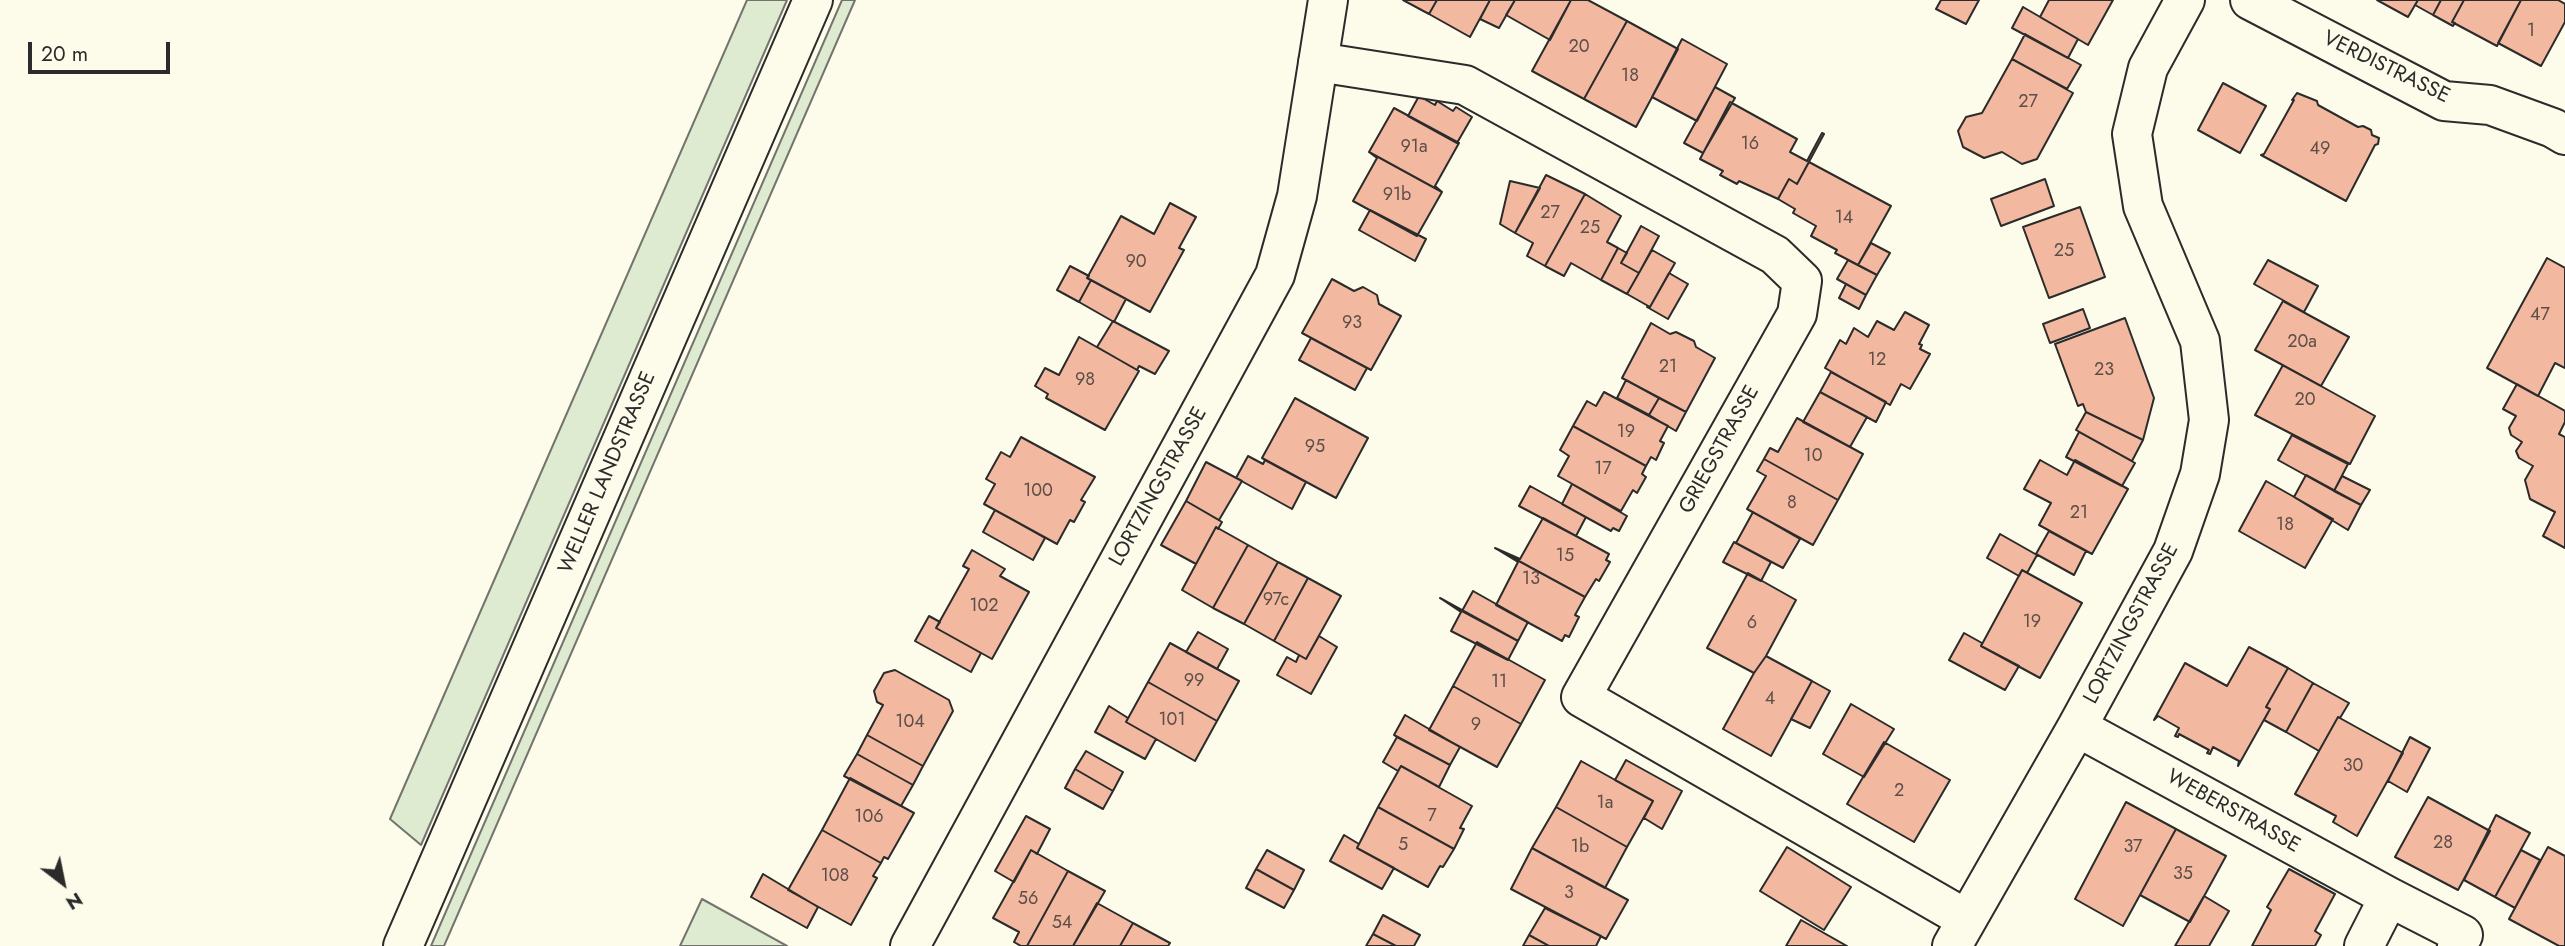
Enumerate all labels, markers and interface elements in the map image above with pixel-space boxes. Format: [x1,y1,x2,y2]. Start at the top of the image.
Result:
house number: 1 [2527,21,2535,43]
street label: VERDISTRASSE [2318,26,2454,110]
scale bar [32,28,173,72]
house number: 20 [1568,37,1590,59]
text: 20 m [41,39,88,69]
house number: 18 [1621,66,1639,88]
house number: 27 [2018,92,2038,114]
house number: 16 [1741,134,1759,156]
house number: 91a [1400,137,1428,159]
house number: 49 [2310,139,2330,161]
house number: 91b [1383,185,1411,207]
house number: 27 [1540,203,1560,225]
house number: 14 [1835,208,1853,230]
house number: 25 [1580,218,1600,240]
house number: 25 [2054,241,2074,263]
house number: 90 [1125,252,1147,274]
house number: 47 [2530,305,2550,327]
house number: 93 [1342,313,1362,335]
house number: 20a [2287,332,2317,354]
house number: 12 [1868,350,1886,372]
house number: 21 [1659,357,1677,379]
house number: 23 [2094,360,2114,382]
street label: WELLER LANDSTRASSE [554,368,662,578]
house number: 98 [1075,370,1095,392]
street label: GRIEGSTRASSE [1674,382,1766,518]
house number: 20 [2294,390,2316,412]
street label: LORTZINGSTRASSE [1105,403,1213,571]
house number: 19 [1617,422,1635,444]
house number: 95 [1305,437,1325,459]
house number: 10 [1804,446,1822,468]
house number: 17 [1594,459,1612,481]
house number: 100 [1023,481,1053,503]
house number: 8 [1787,493,1797,515]
house number: 21 [2070,503,2088,525]
house number: 18 [2276,515,2294,537]
street label: LORTZINGSTRASSE [2079,539,2185,709]
house number: 15 [1556,546,1574,568]
house number: 13 [1522,569,1540,591]
house number: 97c [1263,590,1289,612]
house number: 102 [969,596,999,618]
house number: 19 [2023,612,2041,634]
house number: 6 [1747,613,1757,635]
house number: 99 [1184,671,1204,693]
house number: 11 [1491,672,1507,694]
house number: 4 [1765,689,1775,711]
house number: 101 [1159,710,1185,732]
house number: 104 [895,712,925,734]
house number: 9 [1471,715,1481,737]
house number: 30 [2343,756,2363,778]
street label: WEBERSTRASSE [2162,765,2304,859]
house number: 2 [1894,781,1904,803]
house number: 1a [1597,793,1613,815]
house number: 7 [1427,806,1437,828]
house number: 106 [854,807,884,829]
house number: 28 [2433,833,2453,855]
house number: 5 [1398,835,1408,857]
house number: 1b [1571,837,1589,859]
house number: 37 [2123,837,2143,859]
north arrow [28,848,98,918]
house number: 35 [2173,864,2193,886]
house number: 108 [821,866,849,888]
house number: 3 [1564,883,1574,905]
text: N [61,886,88,917]
house number: 56 [1018,889,1038,911]
house number: 54 [1052,913,1072,935]

